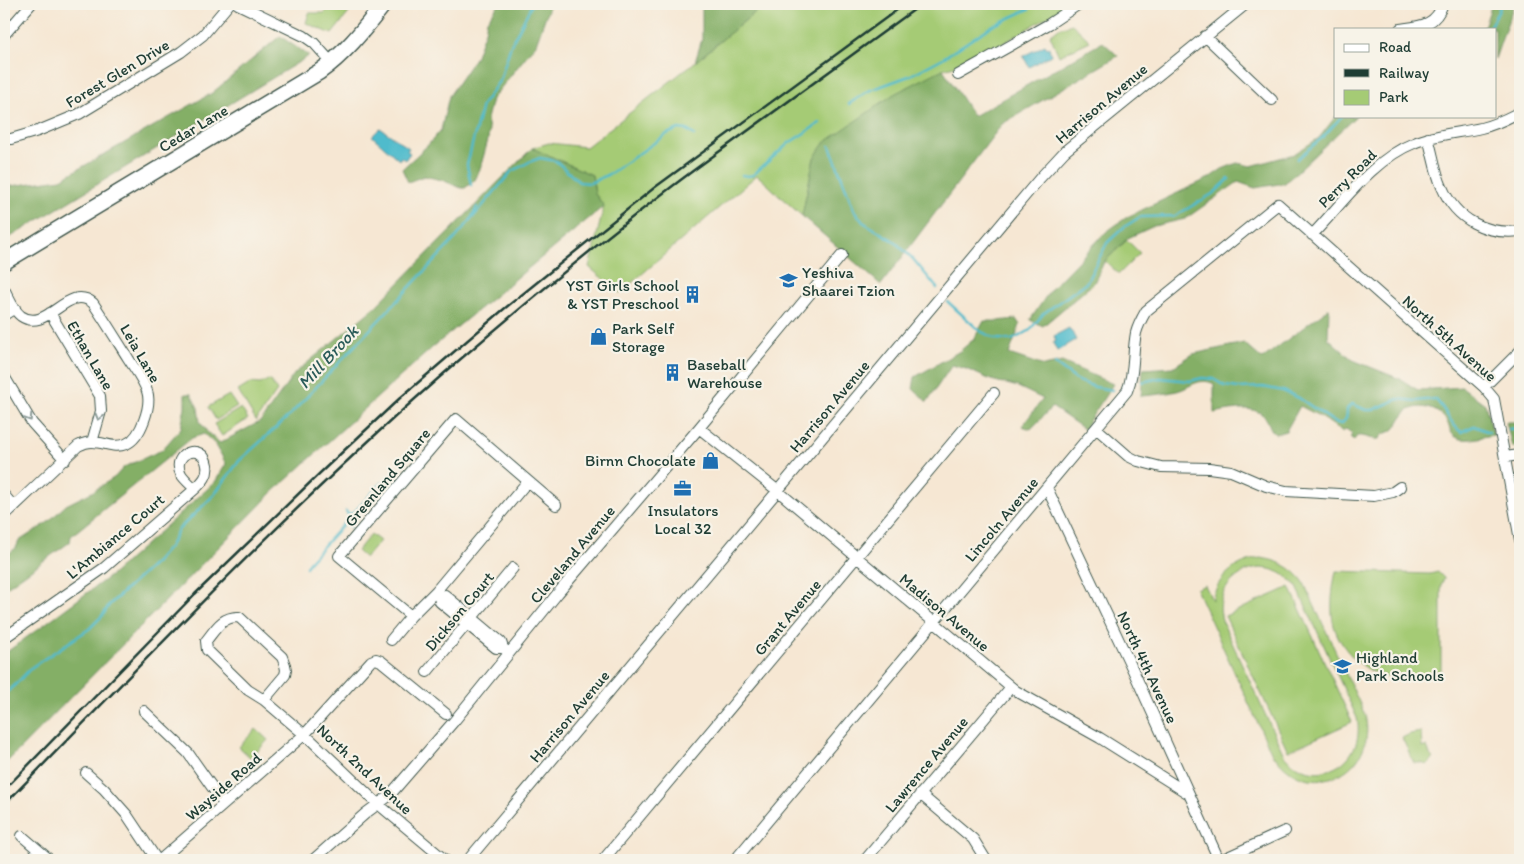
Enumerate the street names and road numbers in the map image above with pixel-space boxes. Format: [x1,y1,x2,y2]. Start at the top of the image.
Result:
street label: Forest Glen Drive [62,35,173,112]
street label: Harrison Avenue [1051,59,1152,148]
street label: Cedar Lane [155,100,231,156]
street label: Perry Road [1314,145,1381,212]
street label: North 5th Avenue [1399,291,1501,386]
street label: Ethan Lane [63,317,118,393]
street label: Leia Lane [116,320,165,386]
street label: Harrison Avenue [785,356,874,456]
street label: Greenland Square [341,424,434,531]
street label: Lincoln Avenue [960,473,1042,566]
street label: L'Ambiance Court [62,490,168,583]
street label: Cleveland Avenue [526,501,619,607]
street label: Dickson Court [421,568,498,655]
street label: Madison Avenue [896,569,994,656]
street label: Grant Avenue [750,575,825,659]
street label: North 4th Avenue [1113,608,1182,727]
street label: Harrison Avenue [525,666,614,766]
street label: Lawrence Avenue [881,712,972,816]
street label: North 2nd Avenue [313,720,417,819]
street label: Wayside Road [181,748,265,825]

